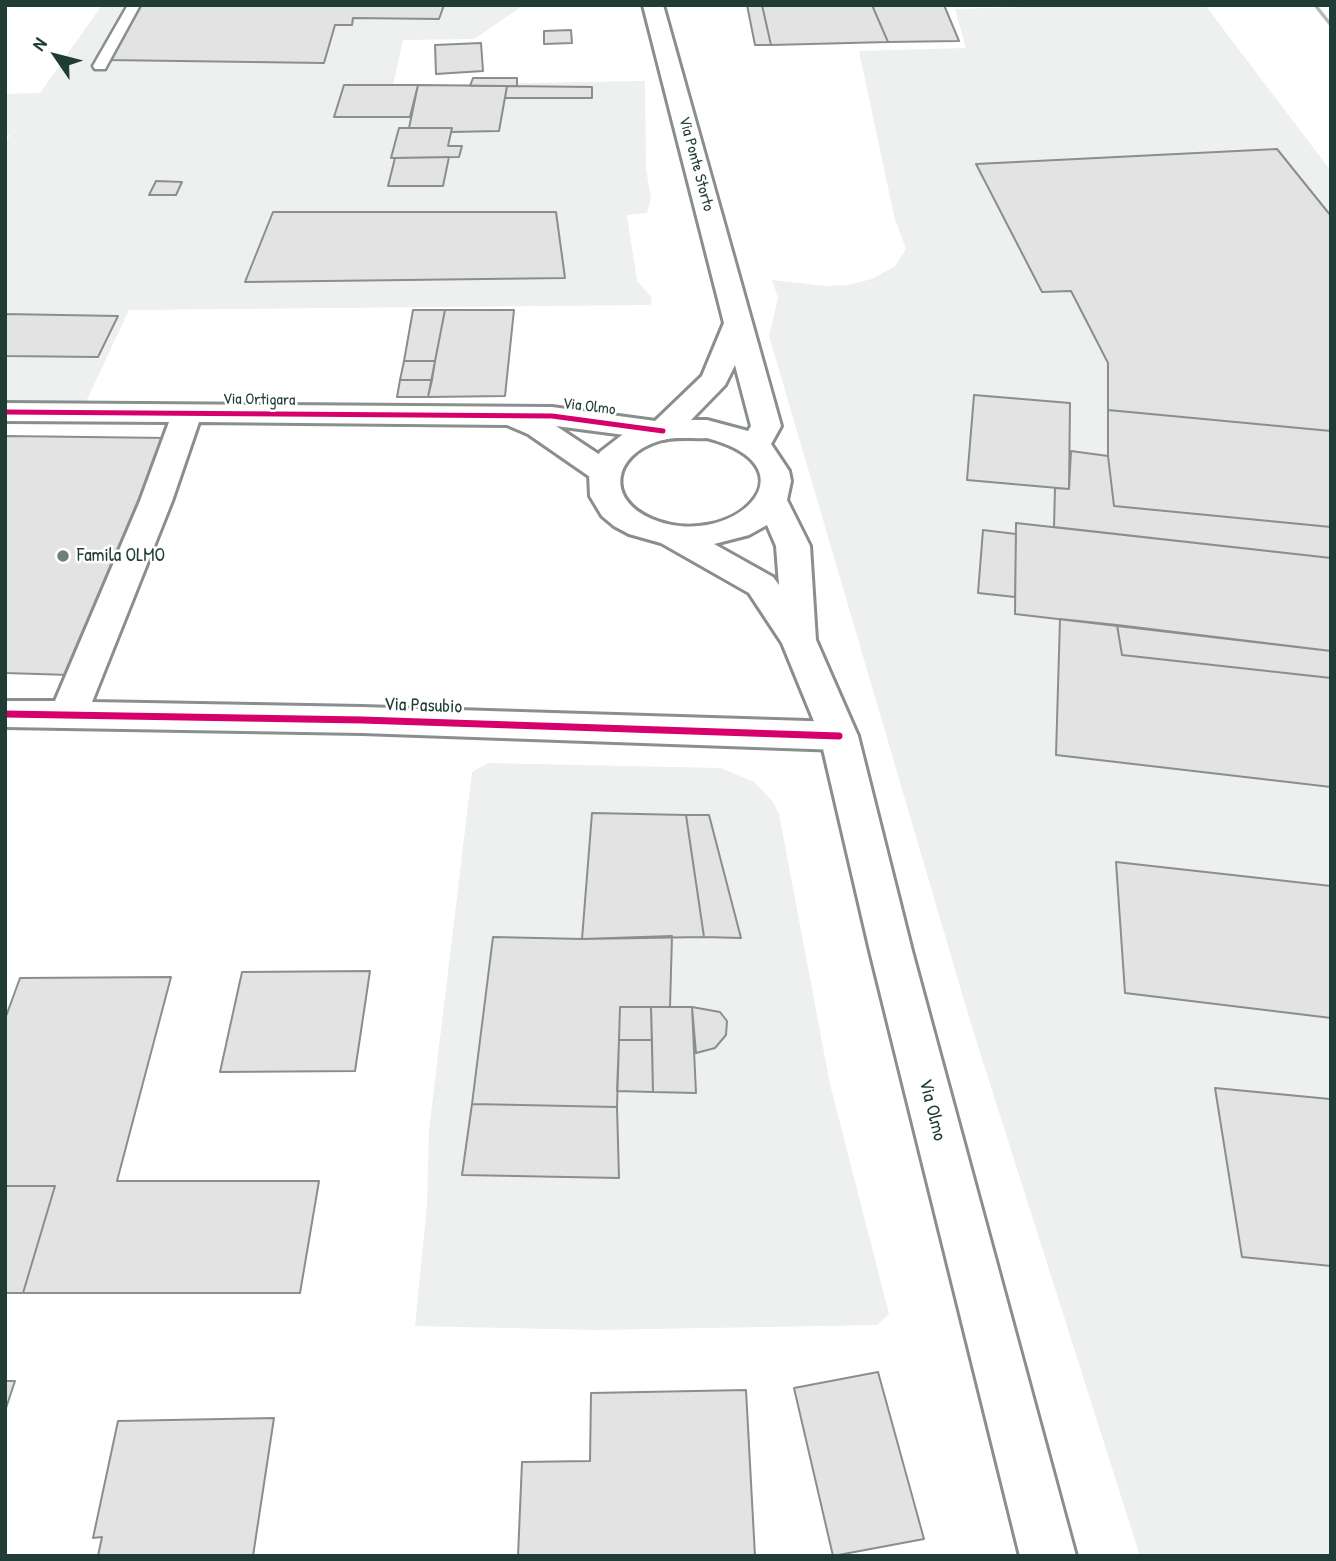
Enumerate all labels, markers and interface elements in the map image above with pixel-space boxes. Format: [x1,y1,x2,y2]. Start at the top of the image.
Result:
north arrow [21,21,91,91]
text: N [25,32,52,56]
street label: Via Ponte Storto [674,115,718,213]
street label: Via Ortigara [223,390,295,410]
street label: Via Olmo [562,394,616,420]
place label: Famila OLMO [77,545,165,567]
marker: Famila OLMO [55,548,71,564]
street label: Via Pasubio [384,693,462,719]
street label: Via Olmo [913,1077,951,1143]

